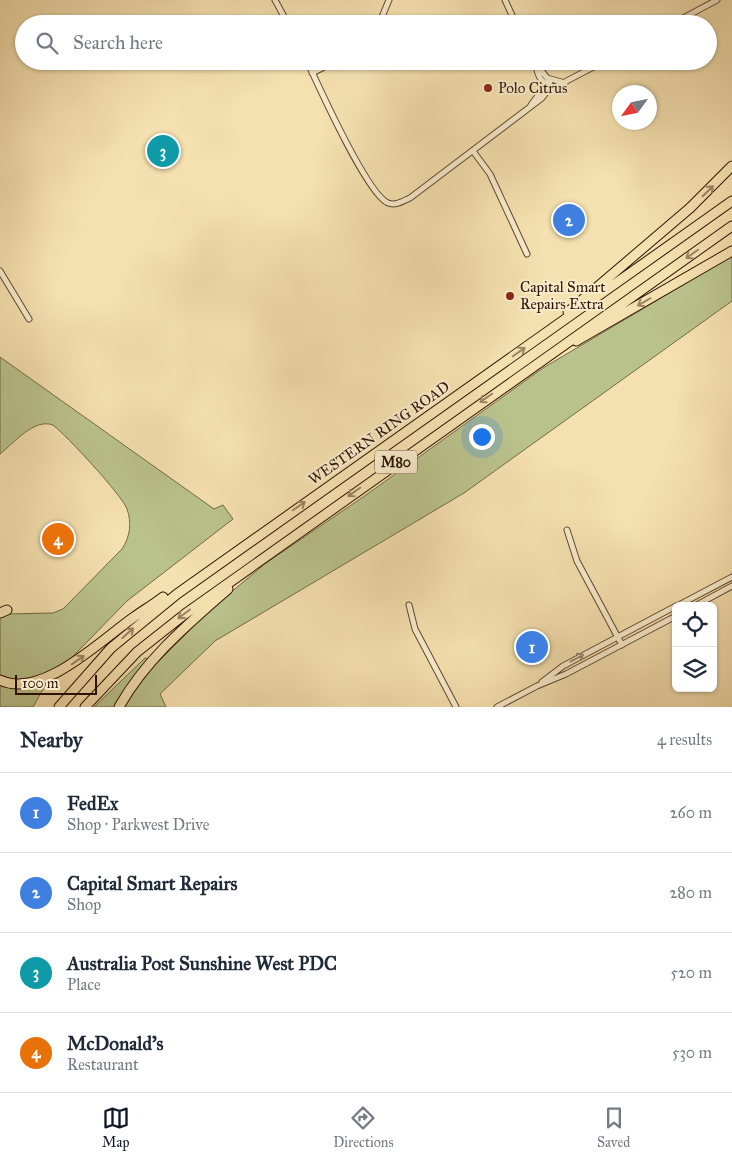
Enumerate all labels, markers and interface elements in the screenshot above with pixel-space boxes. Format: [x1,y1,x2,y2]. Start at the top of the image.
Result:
search box [15,15,717,70]
icon: search [33,29,61,57]
text: Search here [73,31,163,54]
place label: Polo Citrus [498,79,568,97]
marker: Polo Citrus [482,82,494,94]
north arrow [612,85,657,130]
pin: 3 [147,132,179,170]
one-way arrow [702,185,714,197]
pin: 2 [553,201,585,239]
one-way arrow [685,249,699,259]
place label: Capital Smart Repairs Extra [520,278,606,313]
marker: Capital Smart Repairs Extra [504,290,516,302]
one-way arrow [638,297,652,307]
one-way arrow [512,347,526,357]
street label: WESTERN RING ROAD [305,377,453,489]
one-way arrow [479,393,493,403]
your location [469,424,495,450]
road number: M80 [375,451,417,474]
one-way arrow [348,487,361,498]
one-way arrow [292,501,306,511]
pin: 4 [42,520,74,558]
map controls [672,602,717,692]
button: locate [672,602,717,647]
one-way arrow [178,609,191,620]
one-way arrow [121,627,134,639]
pin: 1 [516,628,548,666]
button: layers [672,647,717,692]
one-way arrow [570,653,585,663]
one-way arrow [70,655,84,665]
scale bar [15,672,98,695]
text: 100 m [22,675,59,692]
text: Nearby [20,727,83,753]
text: 4 results [657,730,712,749]
text: FedEx [67,792,119,815]
text: 1 [33,803,39,822]
text: 260 m [670,803,712,822]
text: Shop · Parkwest Drive [67,815,209,834]
text: Capital Smart Repairs [67,872,237,895]
text: 2 [32,883,40,902]
text: 280 m [669,883,712,902]
text: Shop [67,895,101,914]
text: Australia Post Sunshine West PDC [67,952,337,975]
text: 3 [33,963,39,982]
text: 520 m [670,963,712,982]
text: Place [67,975,101,994]
text: McDonald's [67,1032,163,1055]
text: 4 [32,1043,40,1062]
text: 530 m [672,1043,712,1062]
text: Restaurant [67,1055,139,1074]
tab: Map [102,1104,130,1151]
tab: Directions [333,1104,394,1151]
tab: Saved [597,1104,630,1151]

